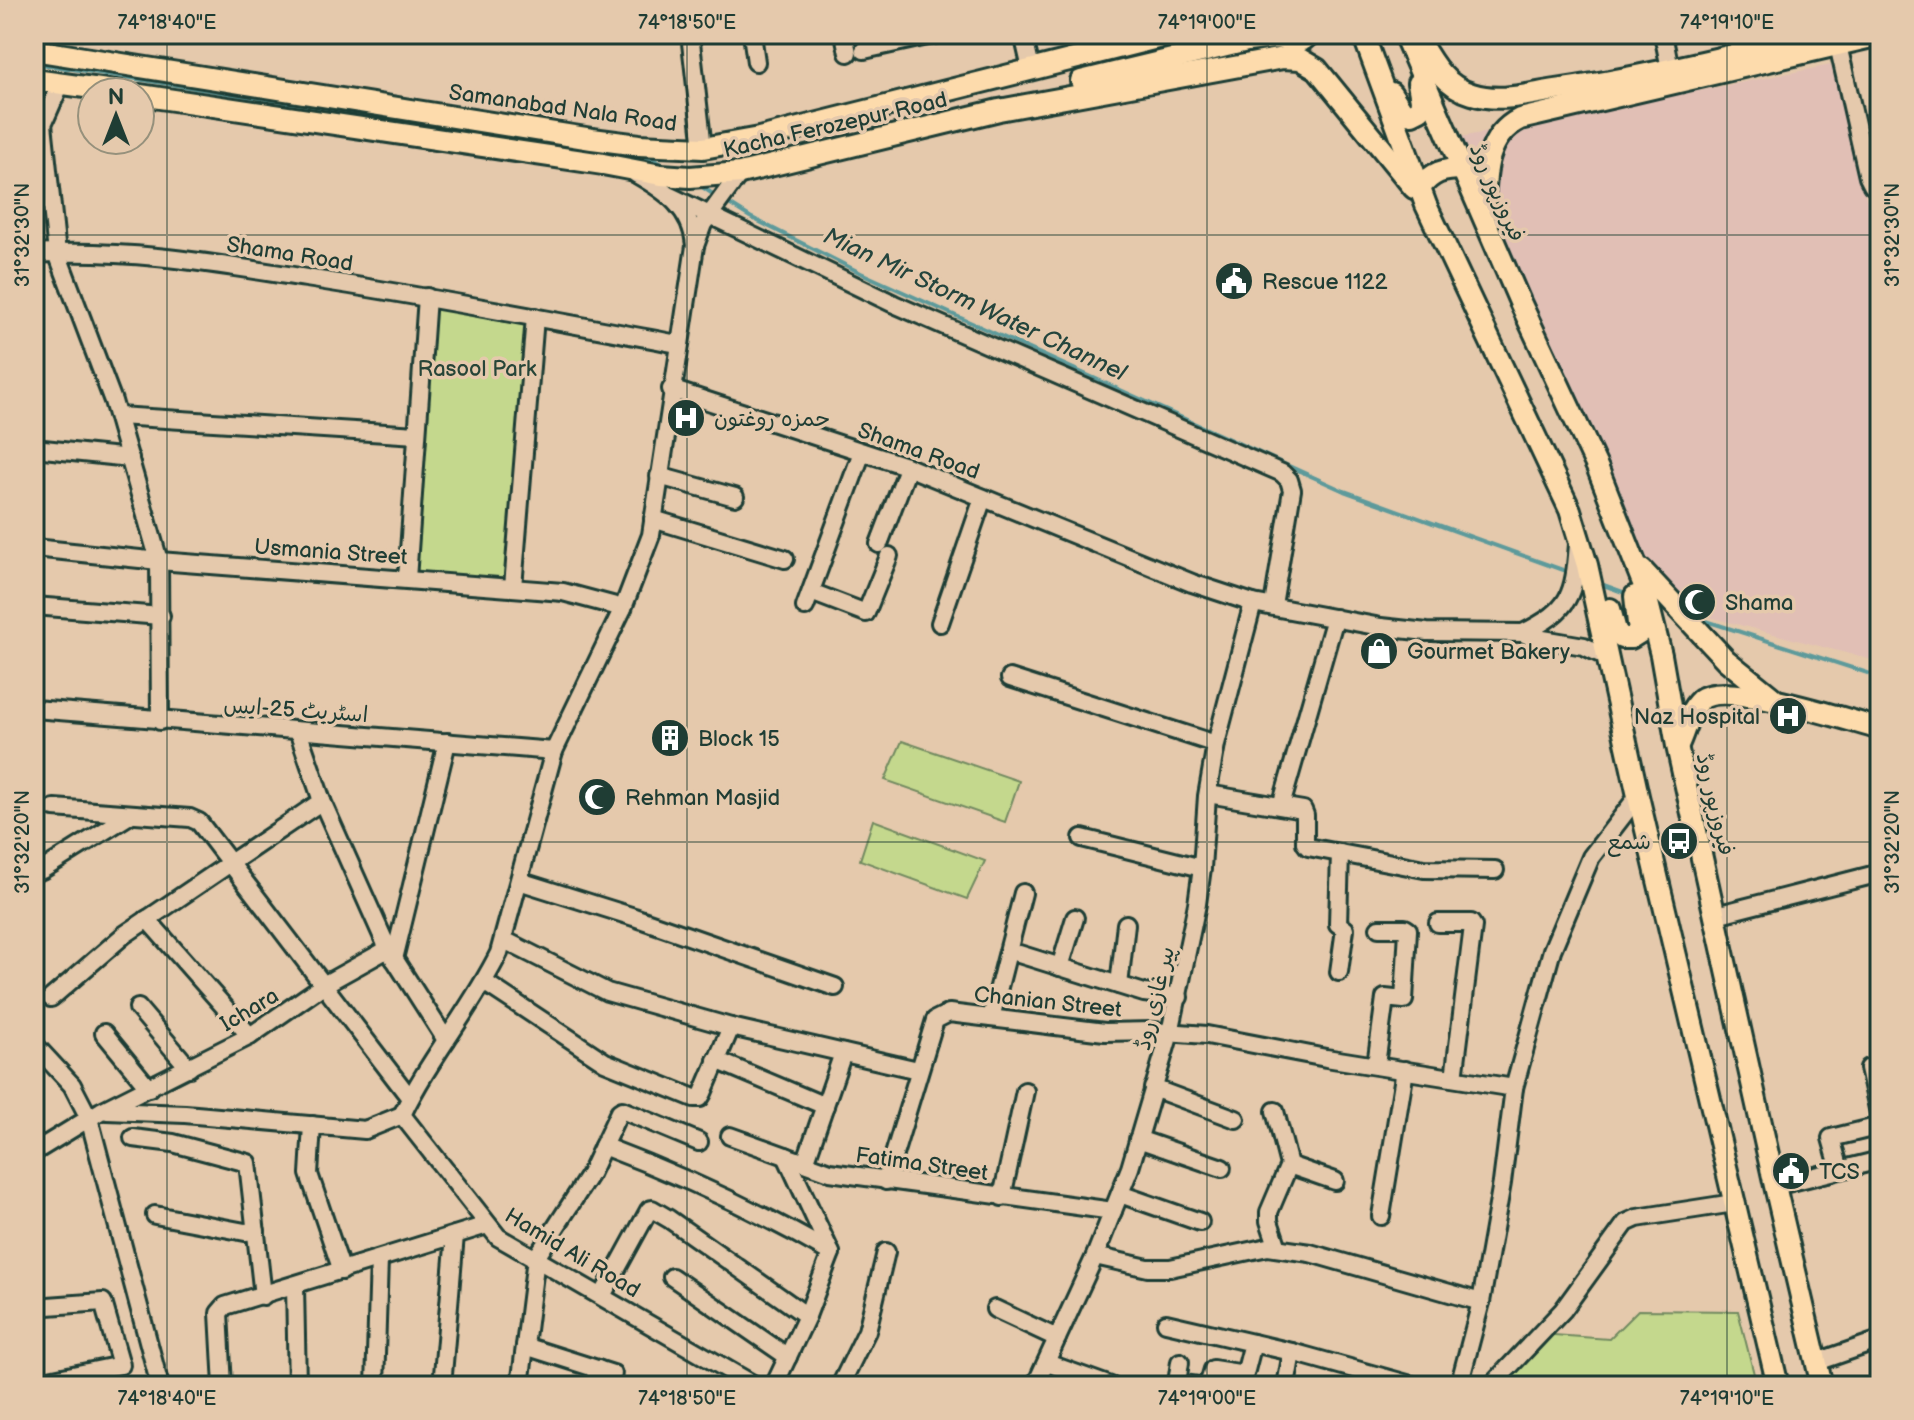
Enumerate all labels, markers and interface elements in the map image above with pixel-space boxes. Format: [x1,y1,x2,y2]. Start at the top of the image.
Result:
text: 74°18'40"E [118,11,216,35]
text: 74°18'50"E [638,11,736,35]
text: 74°19'00"E [1158,11,1256,35]
text: 74°19'10"E [1680,11,1774,35]
north arrow [76,76,156,156]
street label: Samanabad Nala Road [447,79,679,138]
text: N [108,84,124,111]
street label: Kacha Ferozepur Road [721,87,950,164]
street label: فیروزپور روڈ [1463,139,1530,246]
text: 31°32'30"N [11,183,35,287]
text: 31°32'30"N [1881,183,1905,287]
water label: Mian Mir Storm Water Channel [819,221,1132,388]
street label: Shama Road [225,231,355,278]
public building icon: Rescue 1122 [1213,260,1255,302]
place label: Rescue 1122 [1262,269,1388,296]
park label: Rasool Park [418,356,537,383]
hospital icon: حمزه روغتون [665,397,707,439]
place label: حمزه روغتون [714,406,830,433]
street label: Shama Road [854,417,983,486]
street label: Usmania Street [253,534,409,571]
mosque icon: Shama [1676,581,1718,623]
place label: Shama [1725,590,1794,617]
shop icon: Gourmet Bakery [1358,630,1400,672]
place label: Gourmet Bakery [1407,639,1570,666]
street label: اسٹریٹ 25-ایس [223,692,369,729]
hospital icon: Naz Hospital [1767,695,1809,737]
place label: Naz Hospital [1634,704,1760,731]
building icon: Block 15 [649,717,691,759]
place label: Block 15 [698,726,780,753]
street label: فیروزپور روڈ [1690,750,1739,858]
mosque icon: Rehman Masjid [576,776,618,818]
place label: Rehman Masjid [625,785,780,812]
text: 31°32'20"N [11,790,35,894]
text: 31°32'20"N [1881,790,1905,894]
bus stop icon: شمع [1658,820,1700,862]
place label: شمع [1607,829,1651,857]
street label: پیر غازی روڈ [1130,944,1181,1053]
street label: Chanian Street [973,981,1123,1024]
street label: Ichara [216,982,284,1038]
street label: Fatima Street [854,1142,990,1187]
public building icon: TCS [1770,1150,1812,1192]
place label: TCS [1819,1159,1860,1186]
street label: Hamid Ali Road [500,1202,645,1304]
text: 74°18'40"E [118,1387,216,1411]
text: 74°18'50"E [638,1387,736,1411]
text: 74°19'00"E [1158,1387,1256,1411]
text: 74°19'10"E [1680,1387,1774,1411]

